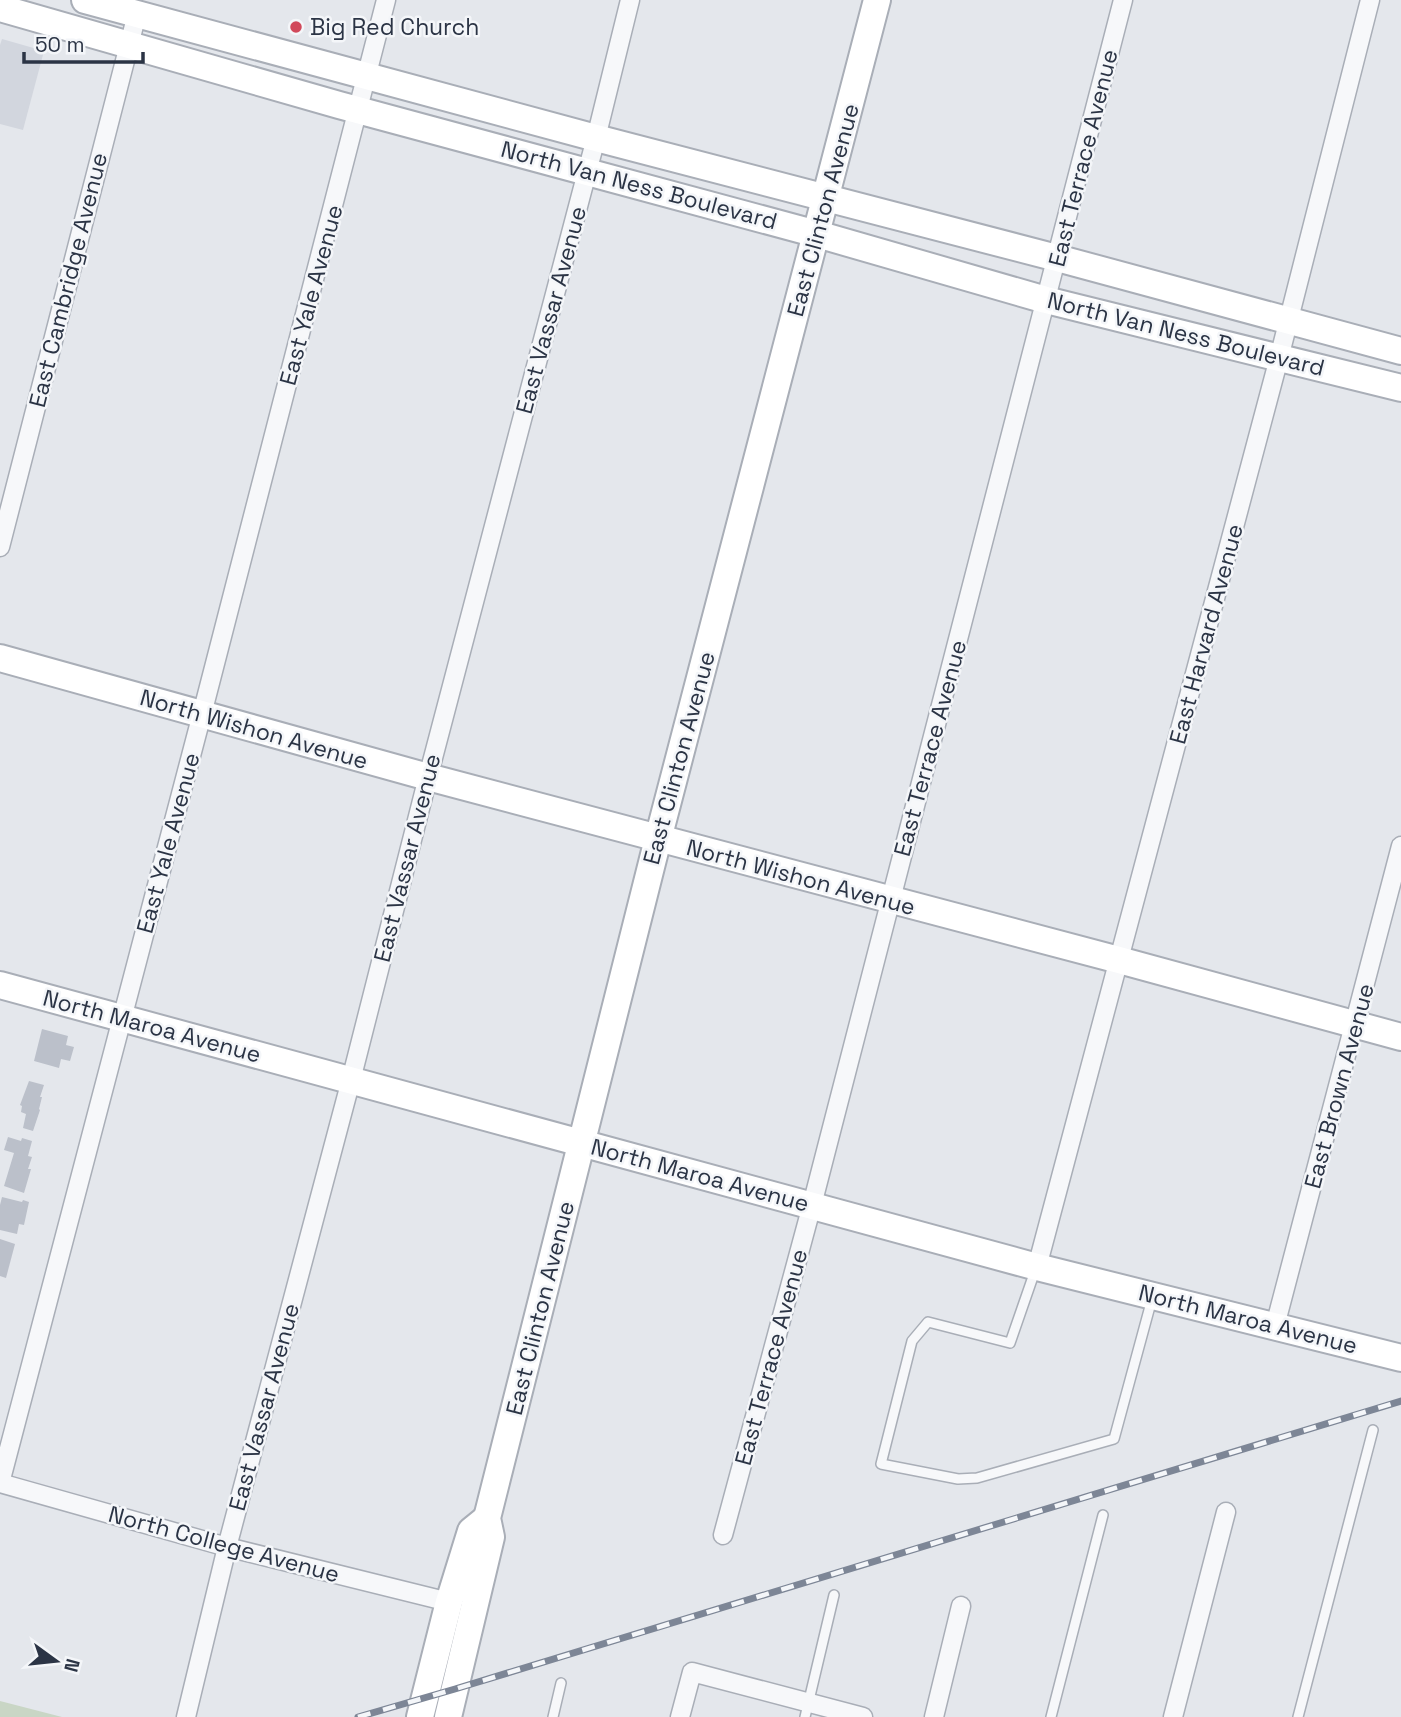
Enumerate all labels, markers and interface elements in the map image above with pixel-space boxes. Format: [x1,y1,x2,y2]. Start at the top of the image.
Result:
place label: Big Red Church [310,12,479,42]
marker: Big Red Church [288,19,304,35]
scale bar [24,21,144,65]
text: 50 m [35,31,85,58]
street label: East Terrace Avenue [1042,46,1124,270]
street label: East Clinton Avenue [780,100,866,320]
street label: North Van Ness Boulevard [498,134,780,236]
street label: East Cambridge Avenue [22,150,114,410]
street label: East Yale Avenue [272,201,350,389]
street label: East Vassar Avenue [509,203,593,417]
street label: North Van Ness Boulevard [1044,285,1328,383]
street label: East Harvard Avenue [1162,521,1250,747]
street label: East Terrace Avenue [887,637,973,859]
street label: East Clinton Avenue [636,648,722,868]
street label: North Wishon Avenue [137,682,371,776]
street label: East Yale Avenue [129,749,207,937]
street label: East Vassar Avenue [367,751,447,965]
street label: North Wishon Avenue [683,832,919,922]
street label: East Brown Avenue [1297,980,1381,1192]
street label: North Maroa Avenue [40,982,264,1070]
street label: North Maroa Avenue [588,1131,812,1219]
street label: East Clinton Avenue [499,1198,581,1418]
street label: East Terrace Avenue [728,1246,814,1468]
street label: North Maroa Avenue [1136,1277,1360,1361]
street label: East Vassar Avenue [222,1300,306,1514]
street label: North College Avenue [105,1499,343,1589]
north arrow [21,1626,91,1696]
text: N [58,1656,86,1675]

